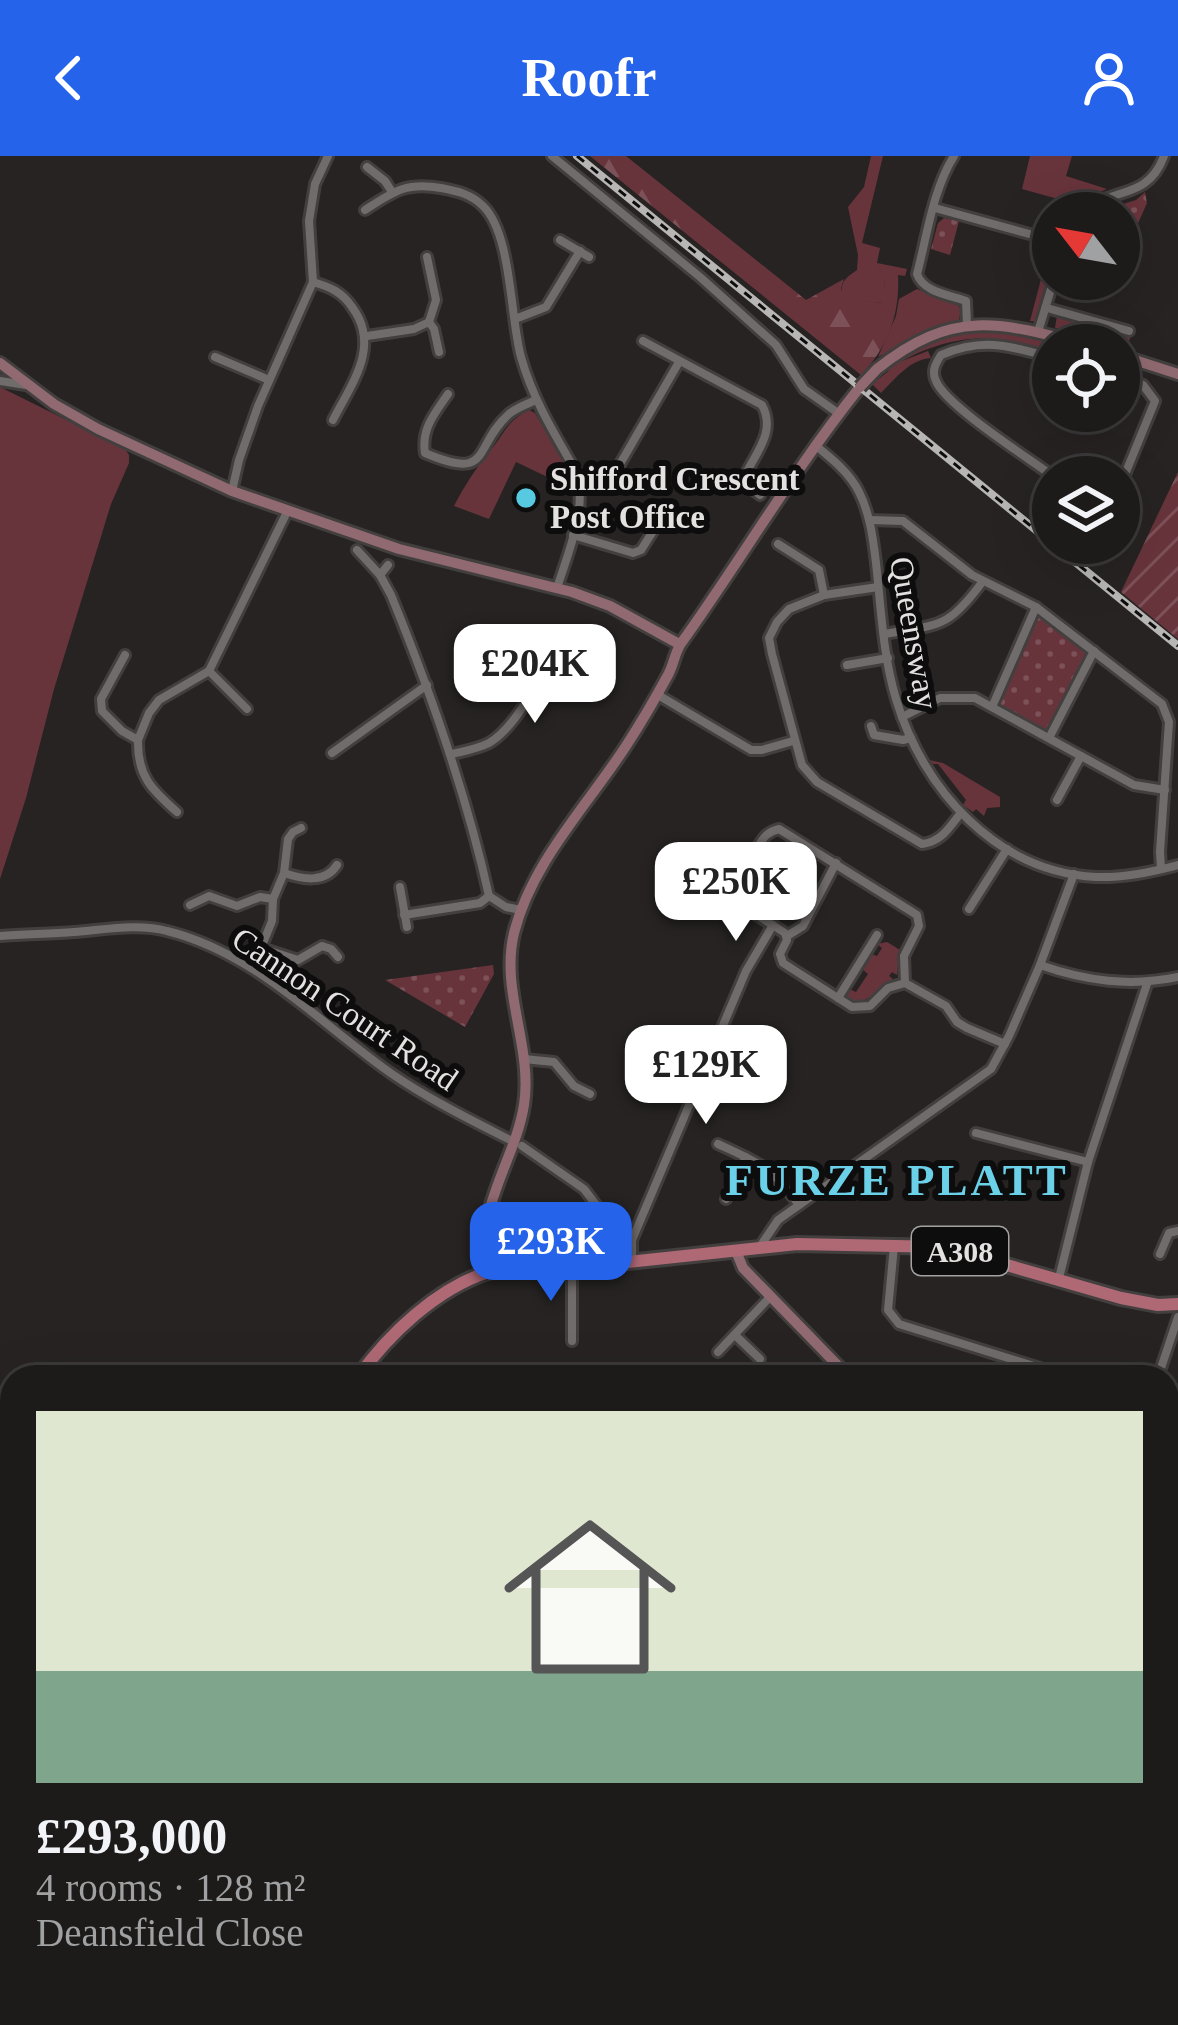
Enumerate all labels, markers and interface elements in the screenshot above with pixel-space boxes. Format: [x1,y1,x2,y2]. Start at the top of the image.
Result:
icon: back [36,45,102,111]
icon: person [1076,45,1142,111]
text: Roofr [522,48,656,108]
north arrow [1032,192,1140,300]
map controls [1032,192,1140,564]
button: locate [1032,324,1140,432]
button: layers [1032,456,1140,564]
place label: Shifford Crescent Post Office [550,461,800,535]
marker: Shifford Crescent Post Office [513,485,539,511]
street label: Queensway [883,554,945,712]
pin: £204K [451,624,619,726]
text: £204K [481,641,589,684]
pin: £250K [652,842,820,944]
text: £250K [682,859,790,902]
street label: Cannon Court Road [226,920,465,1098]
pin: £129K [622,1025,790,1127]
text: £129K [652,1042,760,1085]
district label: FURZE PLATT [725,1155,1069,1205]
pin: £293K [467,1202,635,1304]
text: £293K [497,1219,605,1262]
road number: A308 [912,1227,1008,1275]
icon: home [482,1489,698,1705]
text: £293,000 [36,1808,227,1864]
text: 4 rooms · 128 m² [36,1866,306,1909]
text: Deansfield Close [36,1911,304,1954]

